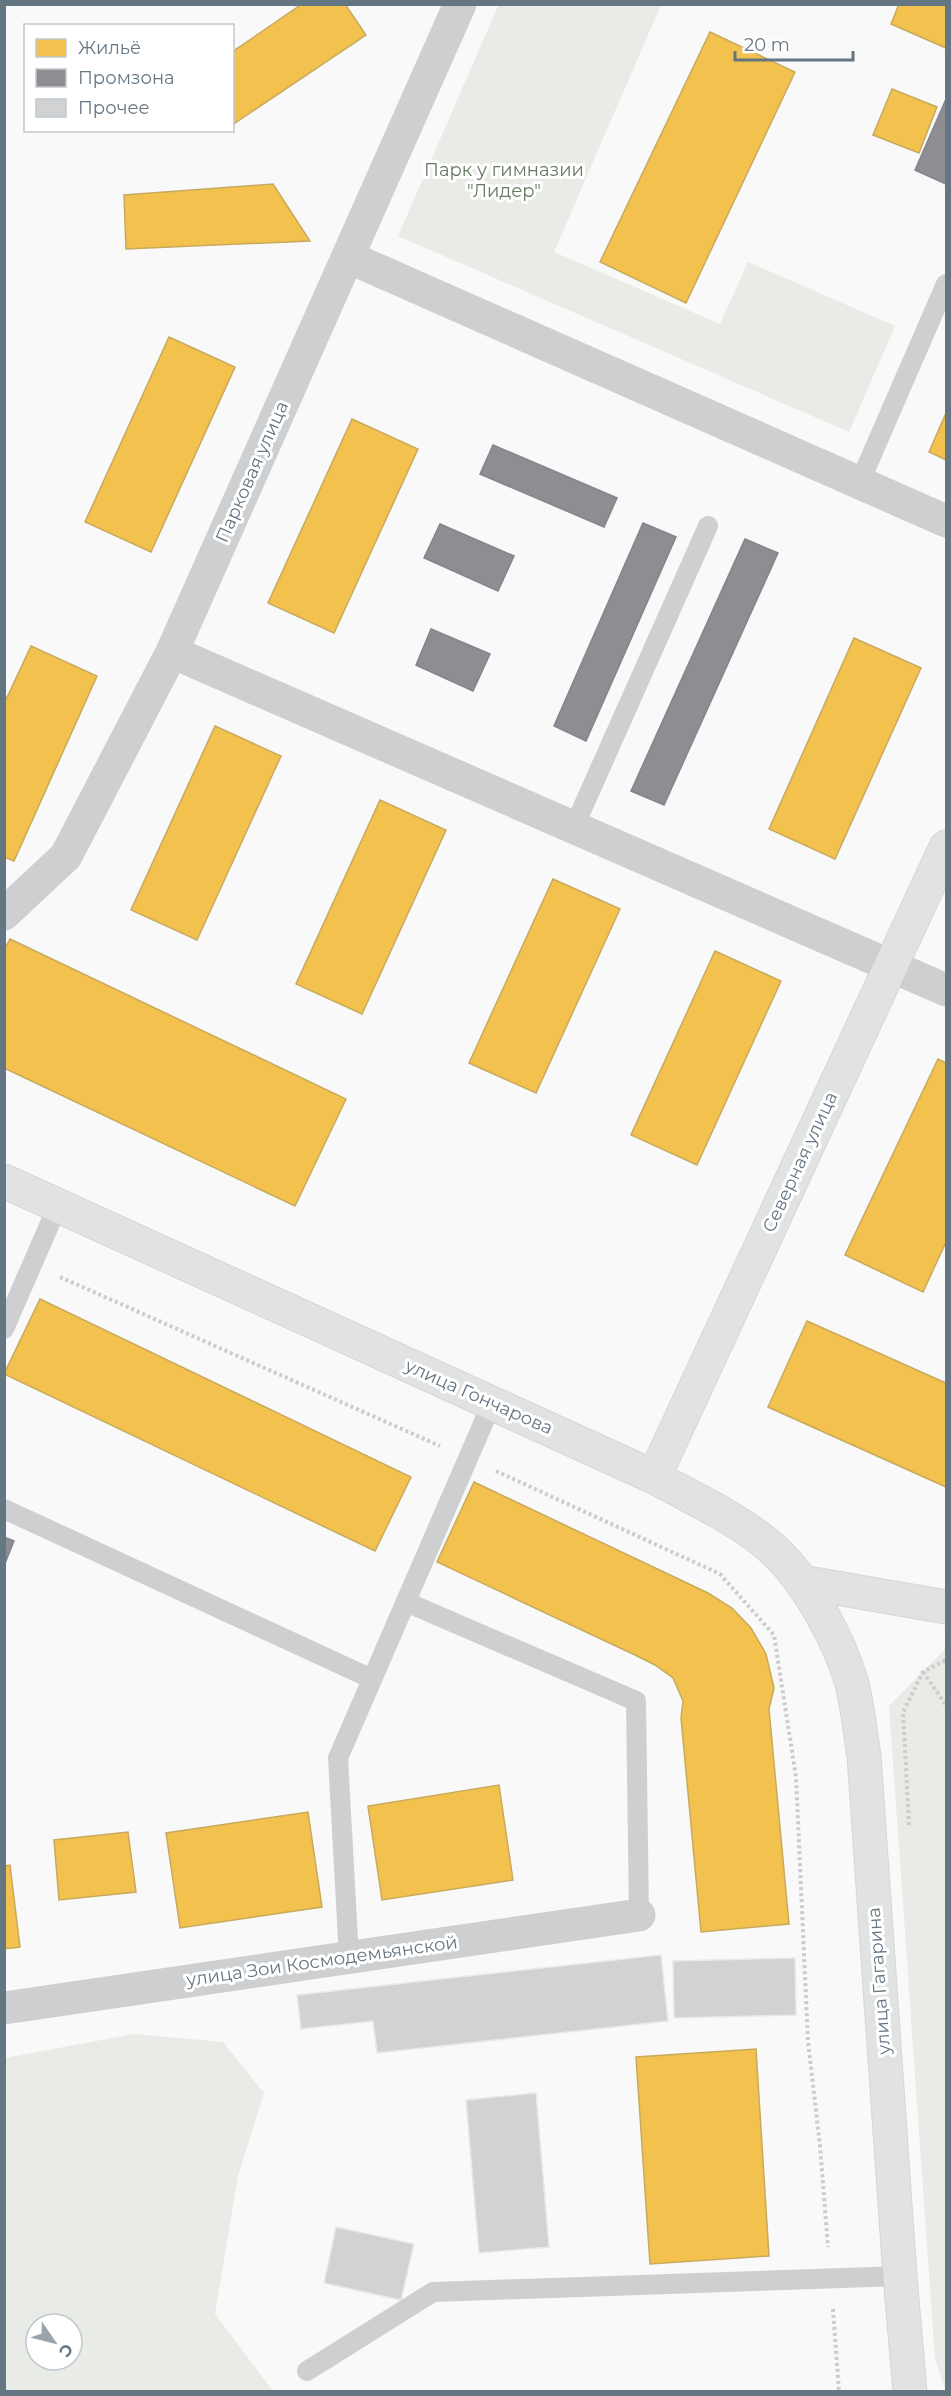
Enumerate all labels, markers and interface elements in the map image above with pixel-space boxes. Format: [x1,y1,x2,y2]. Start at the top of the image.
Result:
legend [24,24,234,132]
scale bar [735,24,854,62]
text: 20 m [744,34,790,56]
text: Жильё [78,37,141,59]
text: Промзона [78,67,175,89]
text: Прочее [78,97,150,119]
park label: Парк у гимназии "Лидер" [424,159,584,202]
street label: Парковая улица [211,398,293,546]
street label: Северная улица [758,1088,842,1236]
street label: улица Гончарова [401,1354,556,1439]
street label: улица Гагарина [863,1907,895,2056]
street label: улица Зои Космодемьянской [184,1931,459,1991]
north arrow [24,2312,84,2372]
text: С [55,2340,77,2361]

